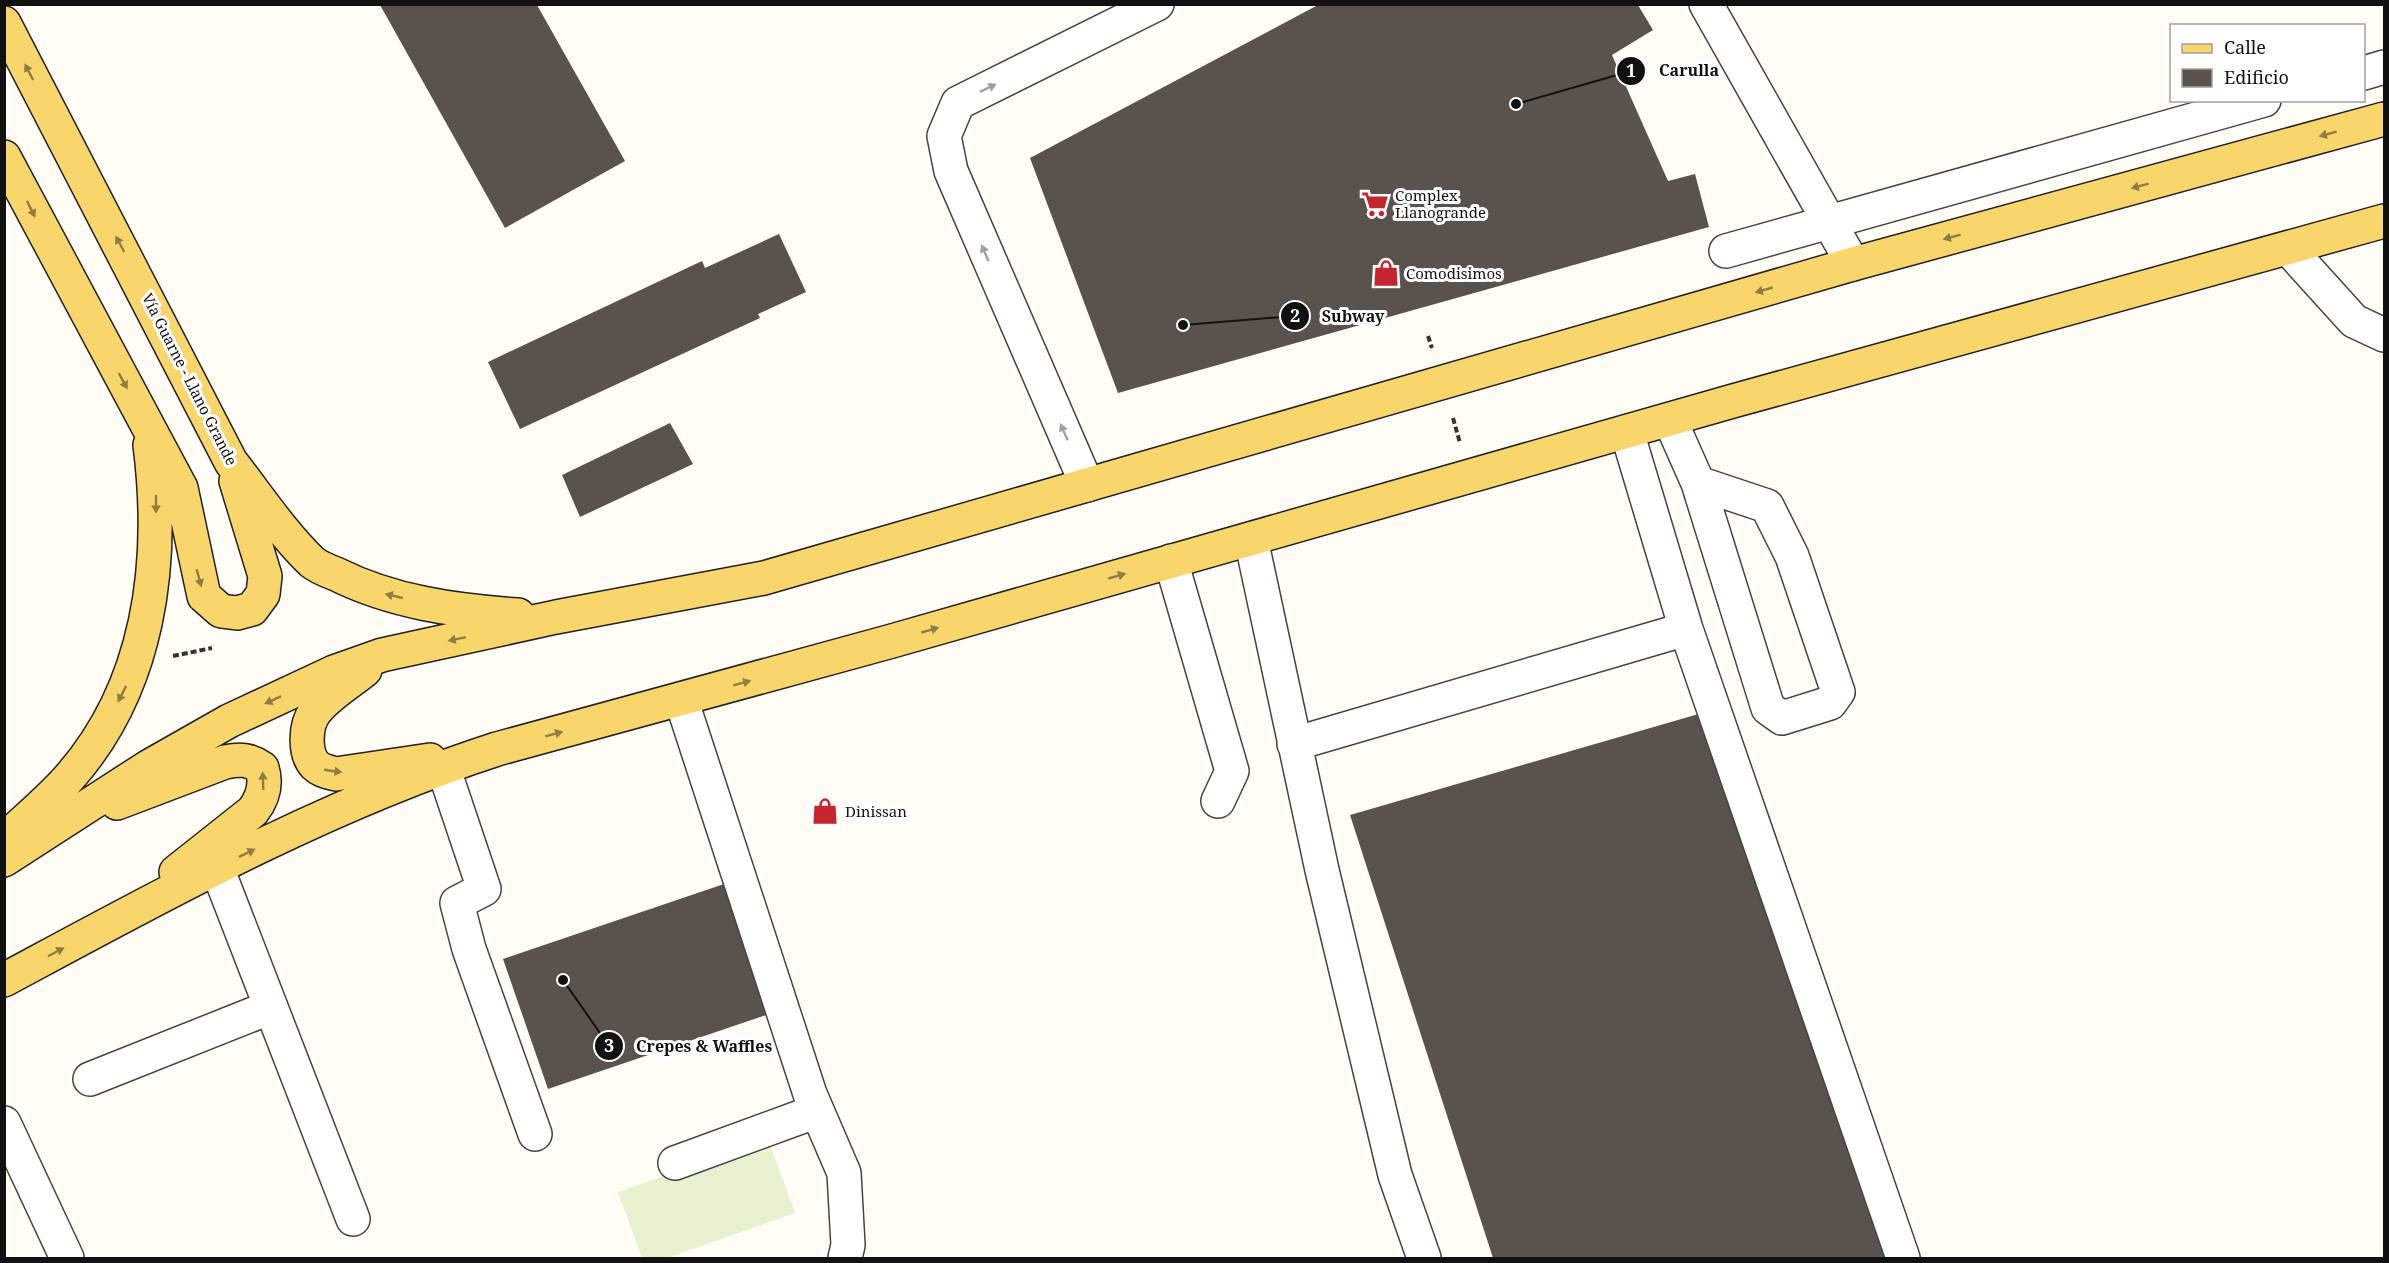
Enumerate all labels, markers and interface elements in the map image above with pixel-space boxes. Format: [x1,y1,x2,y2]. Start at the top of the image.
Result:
legend [2170,24,2365,102]
text: Calle [2224,35,2266,59]
callout: Carulla [1616,54,1731,88]
text: 1 [1626,58,1636,82]
text: Carulla [1659,59,1719,81]
one-way arrow [25,63,34,80]
text: Edificio [2224,65,2289,89]
one-way arrow [980,83,997,92]
one-way arrow [2319,130,2337,140]
one-way arrow [2131,182,2149,191]
place label: Complex Llanogrande [1395,185,1486,222]
supermarket icon: Complex Llanogrande [1360,189,1390,219]
one-way arrow [27,200,36,217]
one-way arrow [1943,233,1961,243]
one-way arrow [115,236,125,253]
one-way arrow [980,244,990,262]
shop icon: Comodisimos [1371,258,1401,288]
place label: Comodisimos [1406,263,1502,283]
one-way arrow [1755,286,1773,295]
street label: Vía Guarne - Llano Grande [138,290,242,468]
callout: Subway [1280,299,1396,333]
text: 2 [1290,303,1300,327]
text: Subway [1322,305,1385,327]
one-way arrow [118,373,128,390]
one-way arrow [1059,423,1068,440]
one-way arrow [151,495,161,514]
one-way arrow [194,569,204,587]
one-way arrow [1108,571,1126,580]
one-way arrow [385,591,403,601]
one-way arrow [921,625,939,635]
one-way arrow [448,635,467,644]
one-way arrow [733,678,751,687]
one-way arrow [117,686,127,703]
one-way arrow [265,696,282,705]
one-way arrow [545,729,563,738]
one-way arrow [324,767,343,776]
one-way arrow [258,771,267,790]
shop icon: Dinissan [810,796,840,826]
place label: Dinissan [845,801,907,821]
one-way arrow [239,848,256,857]
one-way arrow [48,947,65,957]
callout: Crepes & Waffles [594,1029,784,1063]
text: 3 [604,1033,614,1057]
text: Crepes & Waffles [636,1035,772,1057]

